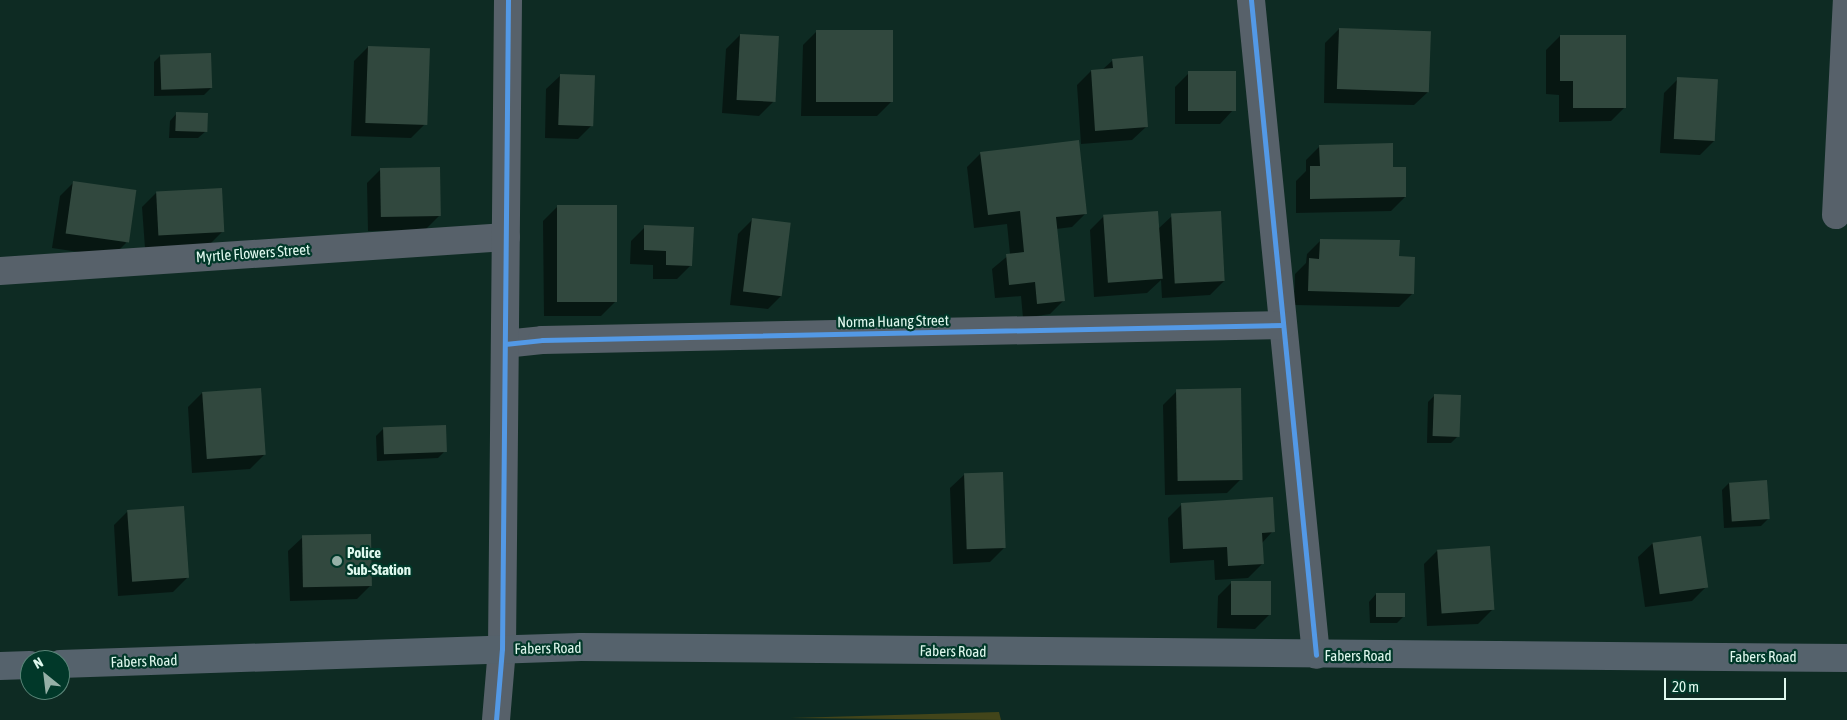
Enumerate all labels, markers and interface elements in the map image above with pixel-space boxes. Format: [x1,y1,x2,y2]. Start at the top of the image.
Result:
street label: Myrtle Flowers Street [195,240,311,266]
street label: Norma Huang Street [837,311,949,331]
place label: Police Sub-Station [347,543,411,578]
marker: Police Sub-Station [331,555,343,567]
street label: Fabers Road [514,638,582,658]
street label: Fabers Road [919,641,987,661]
street label: Fabers Road [1324,647,1392,665]
street label: Fabers Road [1729,648,1797,666]
north arrow [20,650,70,700]
street label: Fabers Road [110,651,178,671]
text: N [31,654,46,672]
scale bar [1667,668,1790,700]
text: 20 m [1672,678,1699,695]

